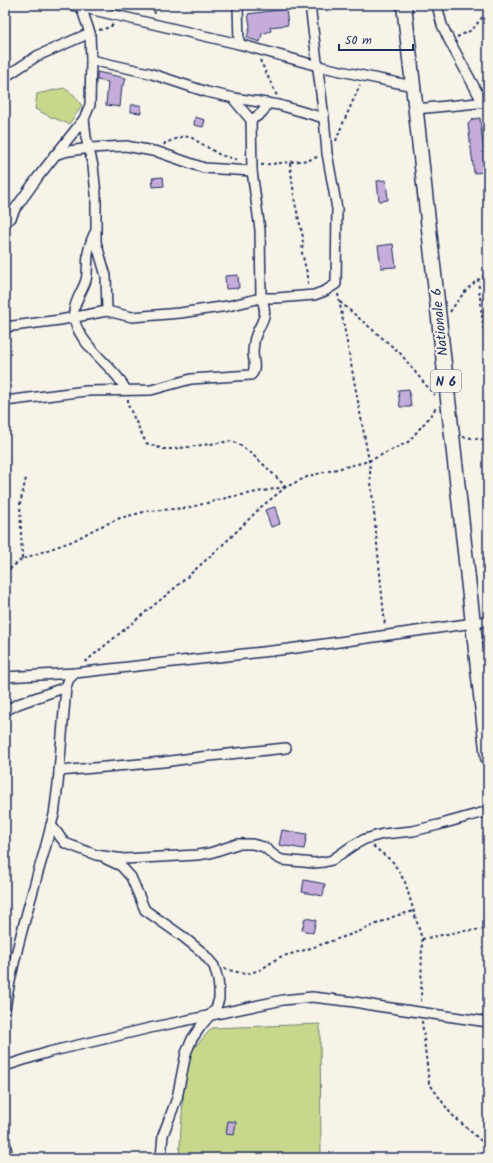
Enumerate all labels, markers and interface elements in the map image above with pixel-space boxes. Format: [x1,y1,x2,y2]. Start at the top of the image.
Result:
scale bar [339,26,413,52]
text: 50 m [345,31,372,50]
street label: Nationale 6 [425,287,455,357]
road number: N 6 [431,370,461,392]

